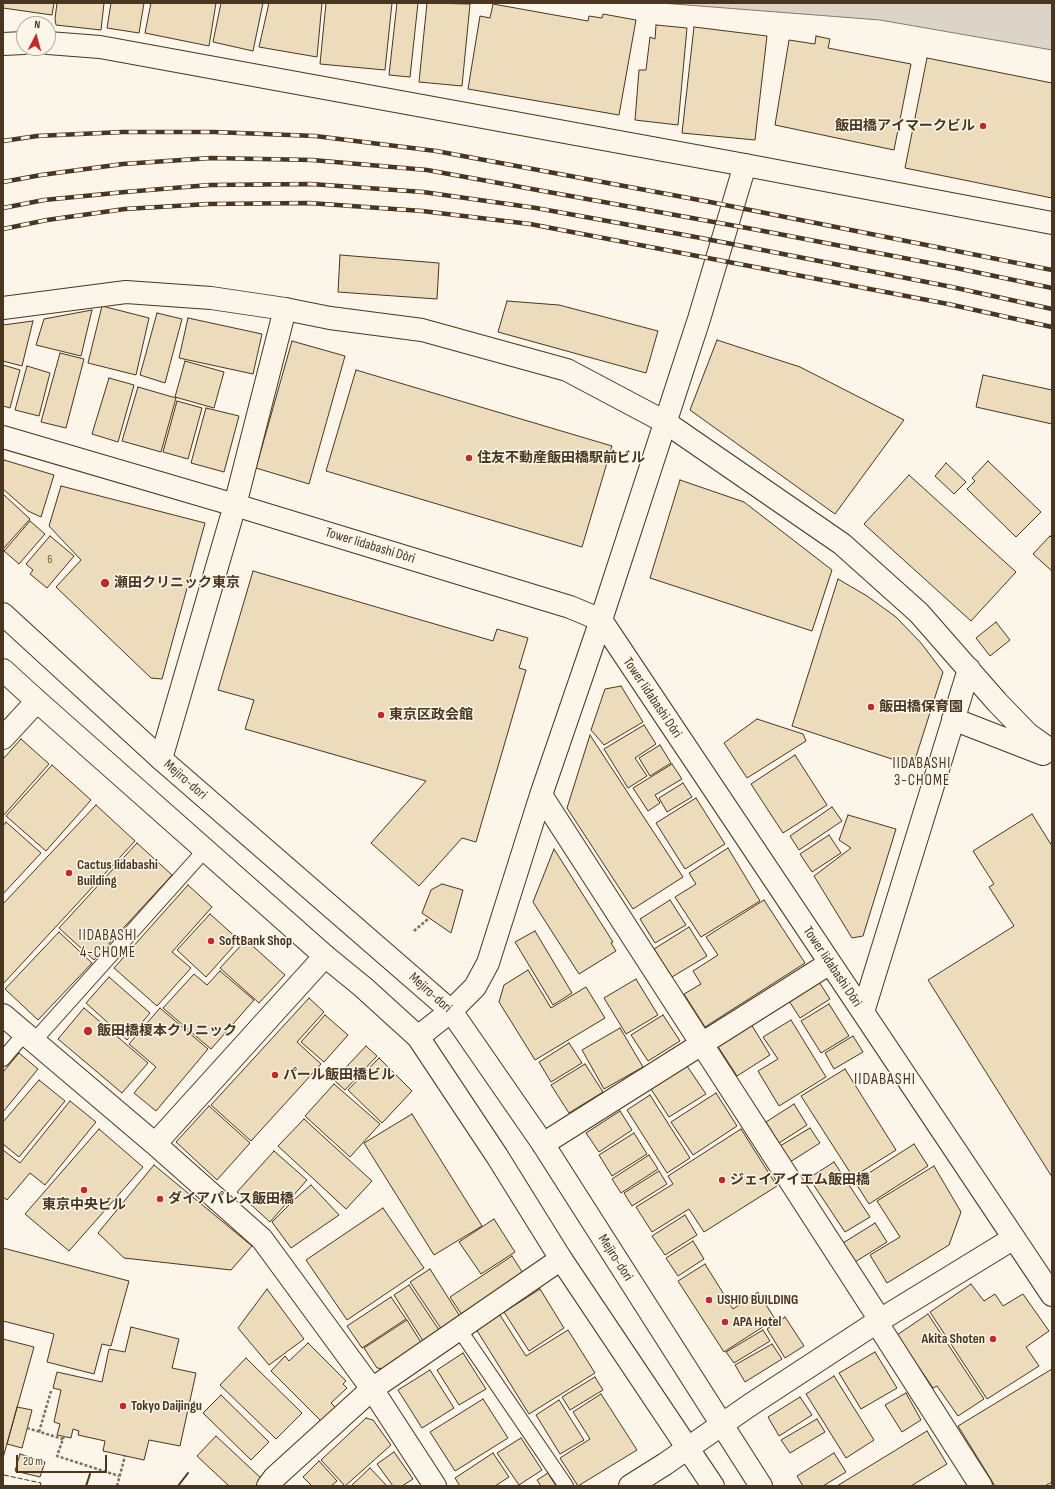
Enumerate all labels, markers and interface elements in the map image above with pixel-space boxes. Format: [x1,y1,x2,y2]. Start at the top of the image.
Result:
north arrow [16,16,56,56]
text: N [34,18,41,31]
place label: 飯田橋アイマークビル [835,118,975,134]
marker: 飯田橋アイマークビル [978,121,988,131]
place label: 住友不動産飯田橋駅前ビル [477,450,645,466]
marker: 住友不動産飯田橋駅前ビル [464,453,474,463]
street label: Tower Iidabashi Dōri [323,524,417,568]
house number: 6 [47,553,53,567]
place label: 瀬田クリニック東京 [114,575,240,591]
marker: 瀬田クリニック東京 [99,577,111,589]
street label: Tower Iidabashi Dōri [619,655,685,741]
place label: 飯田橋保育園 [879,699,963,715]
marker: 飯田橋保育園 [866,702,876,712]
place label: 東京区政会館 [389,707,473,723]
marker: 東京区政会館 [376,710,386,720]
district label: IIDABASHI 3-CHOME [893,755,951,790]
street label: Mejiro-dori [160,757,210,803]
place label: Cactus Iidabashi Building [77,857,158,890]
marker: Cactus Iidabashi Building [64,868,74,878]
street label: Tower Iidabashi Dōri [799,924,865,1010]
district label: IIDABASHI 4-CHOME [79,927,137,962]
place label: SoftBank Shop [219,933,292,949]
marker: SoftBank Shop [206,936,216,946]
street label: Mejiro-dori [405,969,455,1017]
place label: 飯田橋榎本クリニック [97,1023,237,1039]
marker: 飯田橋榎本クリニック [82,1025,94,1037]
place label: パール飯田橋ビル [283,1067,395,1083]
marker: パール飯田橋ビル [270,1070,280,1080]
district label: IIDABASHI [854,1070,916,1090]
place label: ジェイアイエム飯田橋 [730,1172,870,1188]
marker: ジェイアイエム飯田橋 [717,1175,727,1185]
marker: 東京中央ビル [79,1185,89,1195]
place label: ダイアパレス飯田橋 [168,1191,294,1207]
marker: ダイアパレス飯田橋 [155,1194,165,1204]
place label: 東京中央ビル [42,1197,126,1213]
street label: Mejiro-dori [594,1232,636,1284]
place label: USHIO BUILDING [717,1292,798,1308]
marker: USHIO BUILDING [704,1295,714,1305]
place label: APA Hotel [733,1314,781,1330]
marker: APA Hotel [720,1317,730,1327]
place label: Akita Shoten [922,1331,985,1347]
marker: Akita Shoten [988,1334,998,1344]
place label: Tokyo Daijingu [131,1398,202,1414]
marker: Tokyo Daijingu [118,1401,128,1411]
scale bar [18,1447,109,1473]
text: 20 m [23,1454,43,1469]

